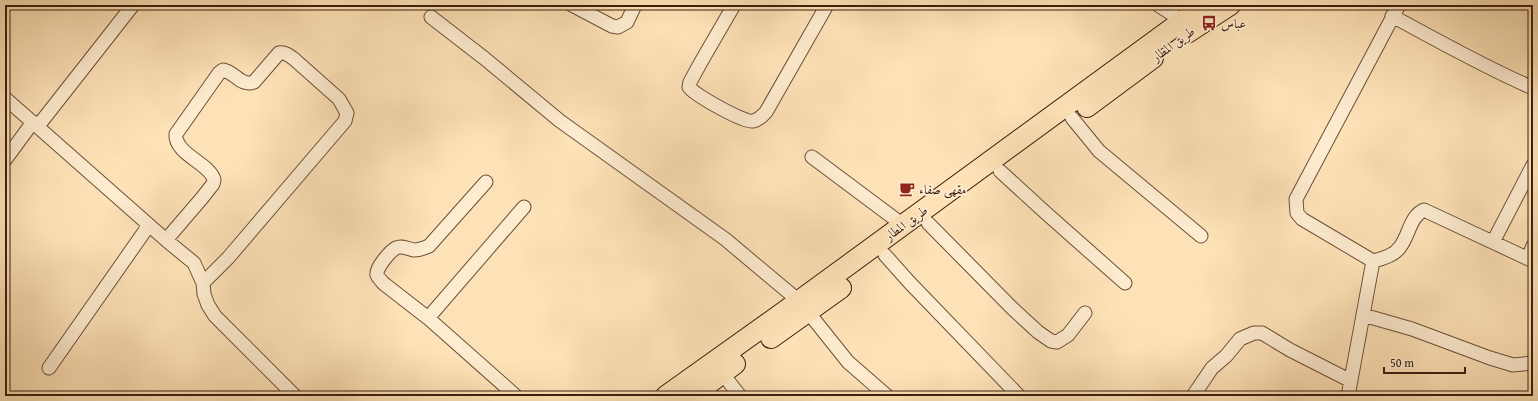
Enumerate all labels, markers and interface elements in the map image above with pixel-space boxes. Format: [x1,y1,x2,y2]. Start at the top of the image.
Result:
bus stop icon: عباس [1200,14,1218,32]
place label: عباس [1221,14,1246,33]
street label: طريق المطار [1146,22,1199,67]
cafe icon: مقهى صفاء [898,180,916,198]
place label: مقهى صفاء [919,180,966,199]
street label: طريق المطار [879,201,932,246]
scale bar [1384,349,1465,375]
text: 50 m [1390,354,1414,371]

